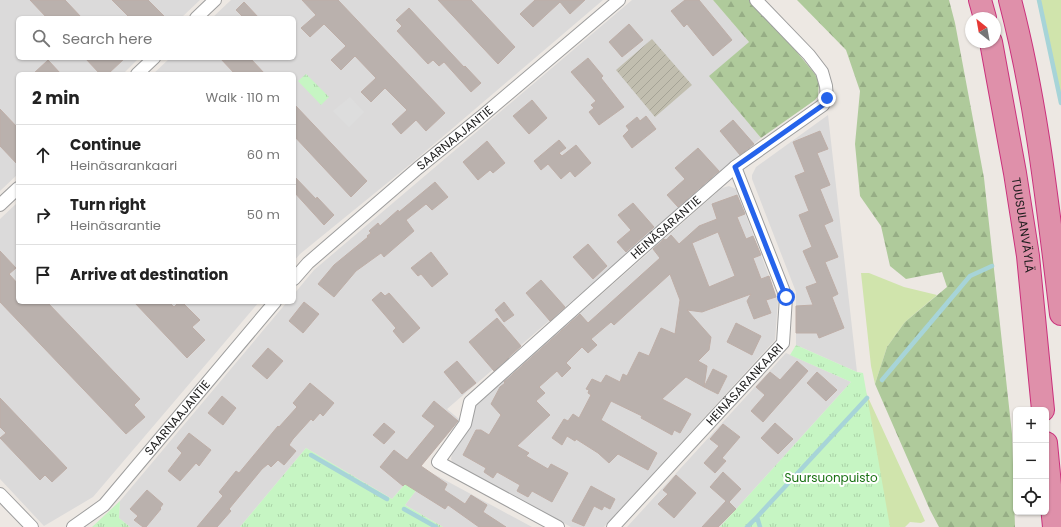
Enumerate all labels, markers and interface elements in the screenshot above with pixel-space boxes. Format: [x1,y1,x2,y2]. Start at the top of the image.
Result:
north arrow [965,12,1001,48]
search box [16,16,296,60]
icon: search [30,27,52,49]
text: Search here [62,28,152,49]
text: 2 min [32,86,80,110]
text: Walk · 110 m [206,88,280,107]
route end [818,89,836,107]
street label: SAARNAAJANTIE [413,102,496,174]
text: Continue [70,134,141,155]
icon: ahead [32,144,54,166]
text: 60 m [247,145,280,164]
text: Heinäsarankaari [70,156,177,175]
street label: TUUSULANVÄYLÄ [1008,176,1039,274]
street label: HEINÄSARANTIE [627,192,704,263]
text: Turn right [70,194,146,215]
icon: right [32,204,54,226]
text: 50 m [247,205,280,224]
text: Heinäsarantie [70,216,161,235]
icon: arrive [32,264,54,286]
text: Arrive at destination [70,264,228,285]
route start [777,288,795,306]
street label: HEINÄSARANKAARI [702,339,787,429]
street label: SAARNAAJANTIE [140,376,214,459]
map controls [1013,407,1049,515]
button: + [1013,407,1049,443]
button: − [1013,443,1049,479]
park label: Suursuonpuisto [784,469,878,486]
button: locate [1013,479,1049,515]

